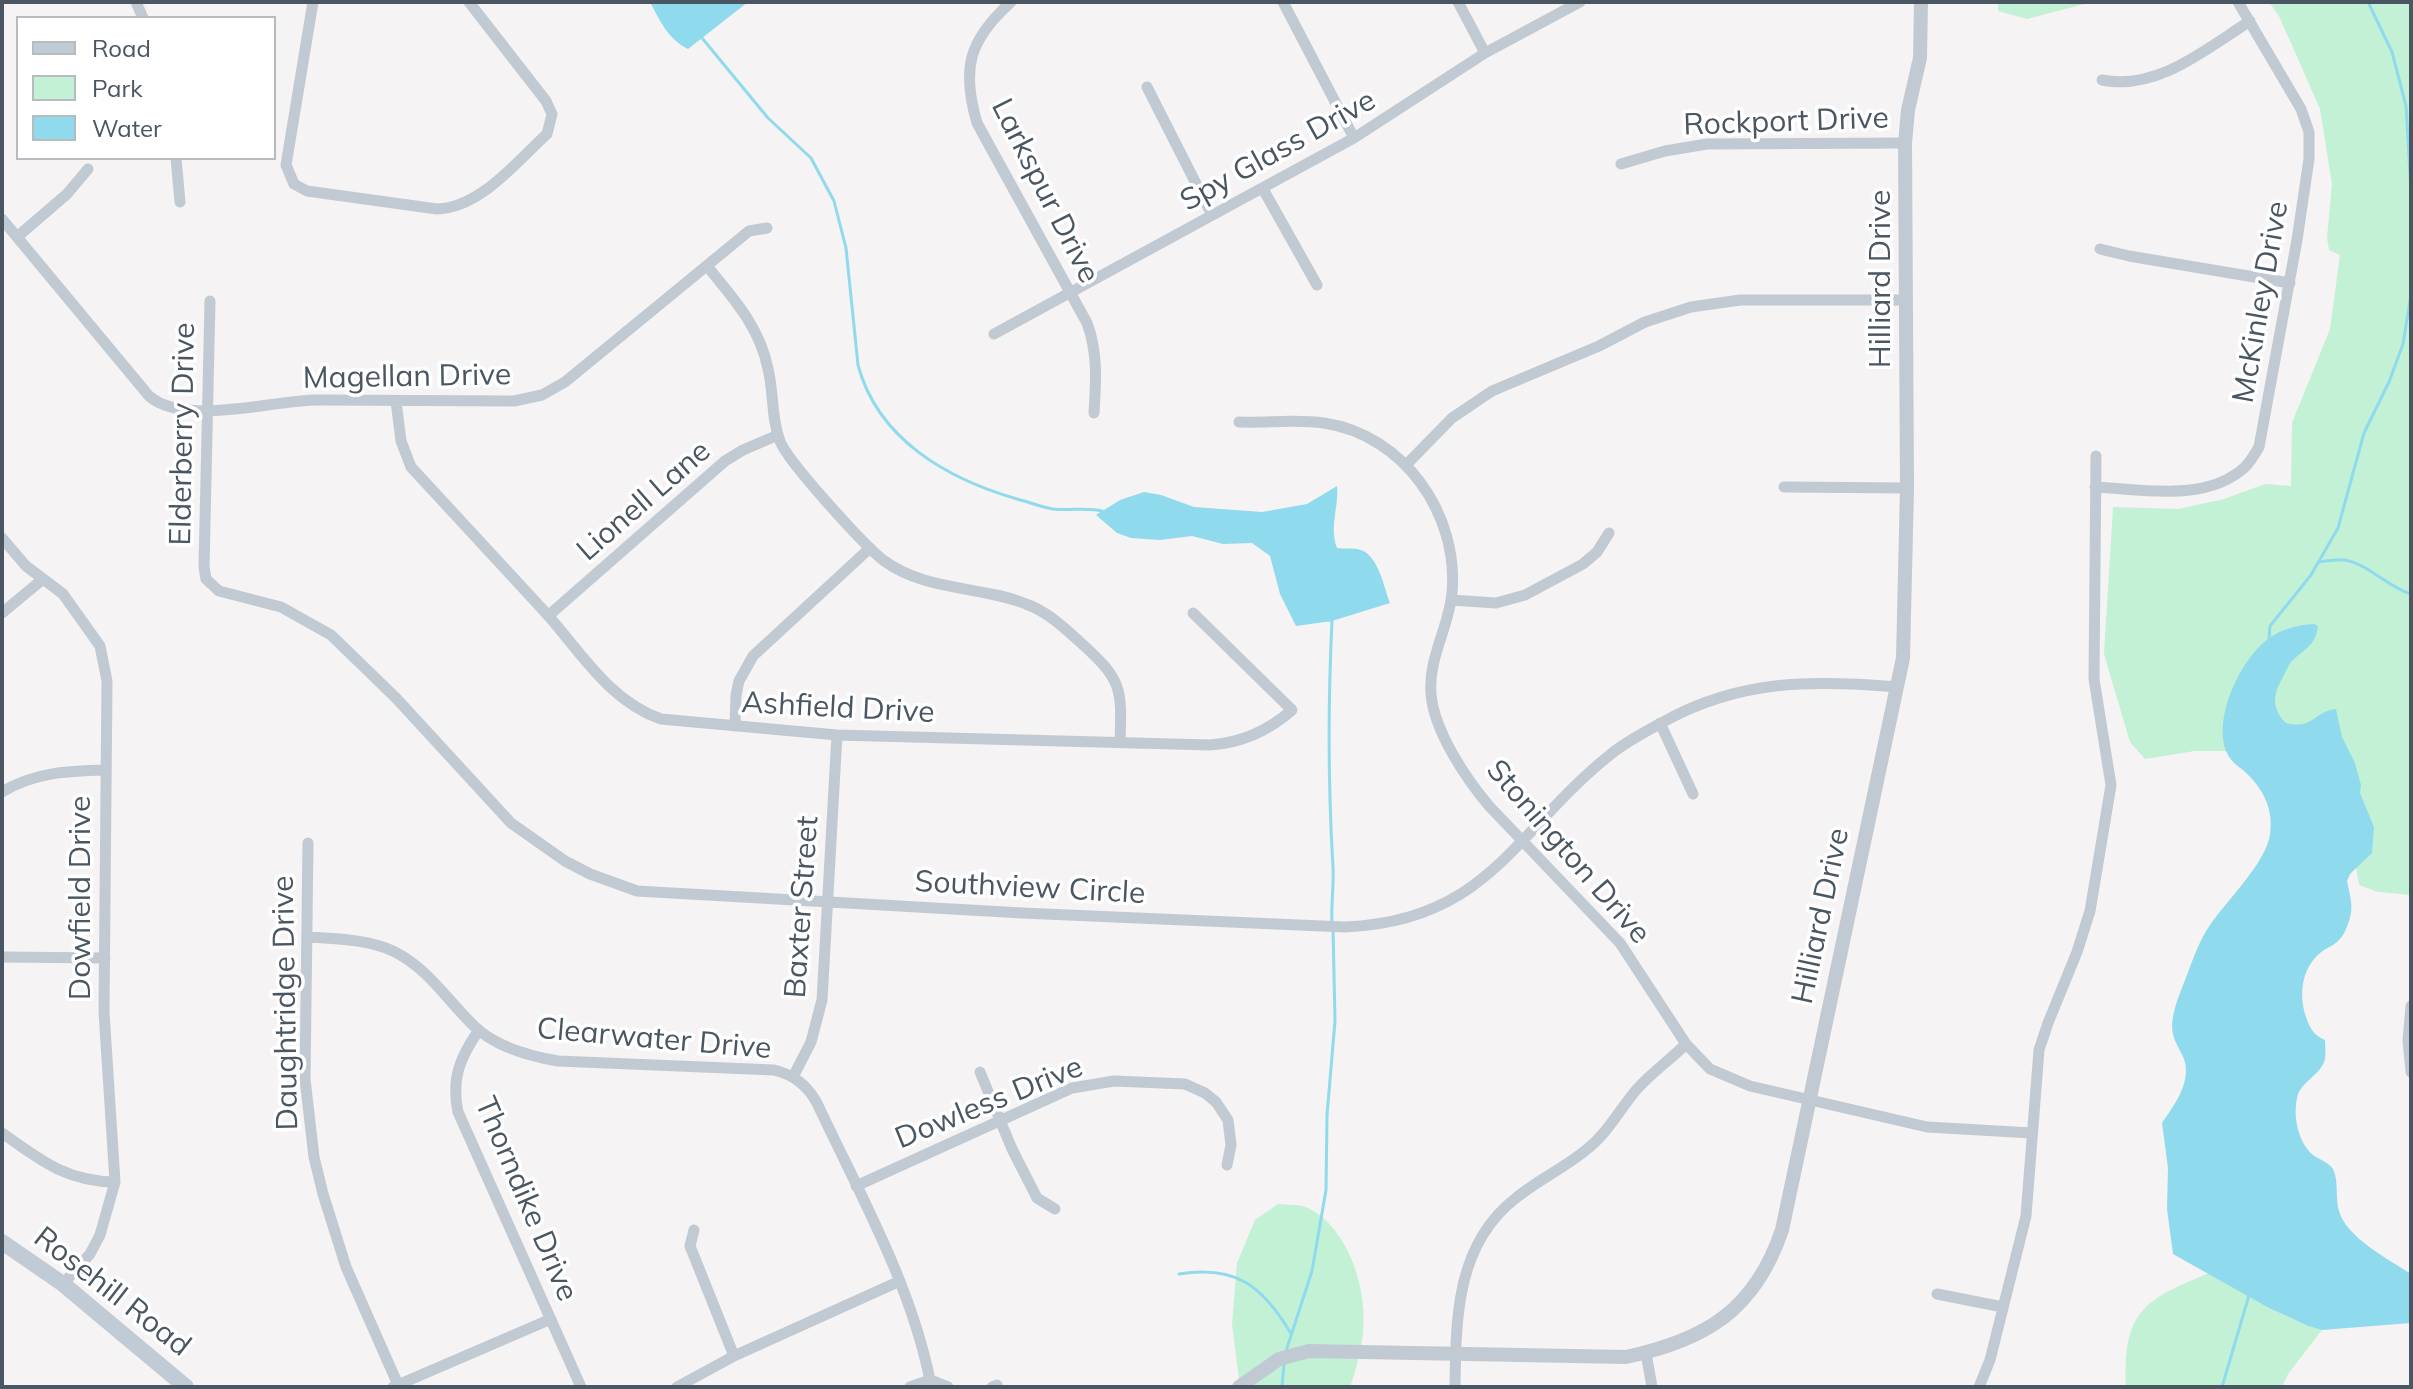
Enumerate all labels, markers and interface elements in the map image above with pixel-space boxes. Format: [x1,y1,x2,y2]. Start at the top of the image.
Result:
legend [16,16,276,160]
text: Road [92,33,151,63]
text: Park [92,73,143,103]
street label: Spy Glass Drive [1174,83,1382,219]
street label: Larkspur Drive [983,93,1107,289]
street label: Rockport Drive [1683,100,1889,144]
text: Water [92,113,162,143]
street label: Hilliard Drive [1863,190,1899,368]
street label: McKinley Drive [2226,199,2296,405]
street label: Elderberry Drive [163,322,203,546]
street label: Magellan Drive [303,357,511,397]
street label: Lionell Lane [570,433,718,569]
street label: Ashfield Drive [741,685,935,731]
street label: Stonington Drive [1478,753,1658,951]
street label: Dowfield Drive [63,796,99,1000]
street label: Baxter Street [778,815,826,999]
street label: Hilliard Drive [1785,825,1857,1007]
street label: Southview Circle [914,864,1146,912]
street label: Daughtridge Drive [266,875,306,1131]
street label: Clearwater Drive [535,1011,773,1067]
street label: Dowless Drive [890,1049,1088,1157]
street label: Thorndike Drive [467,1092,585,1306]
street label: Rosehill Road [26,1220,198,1364]

